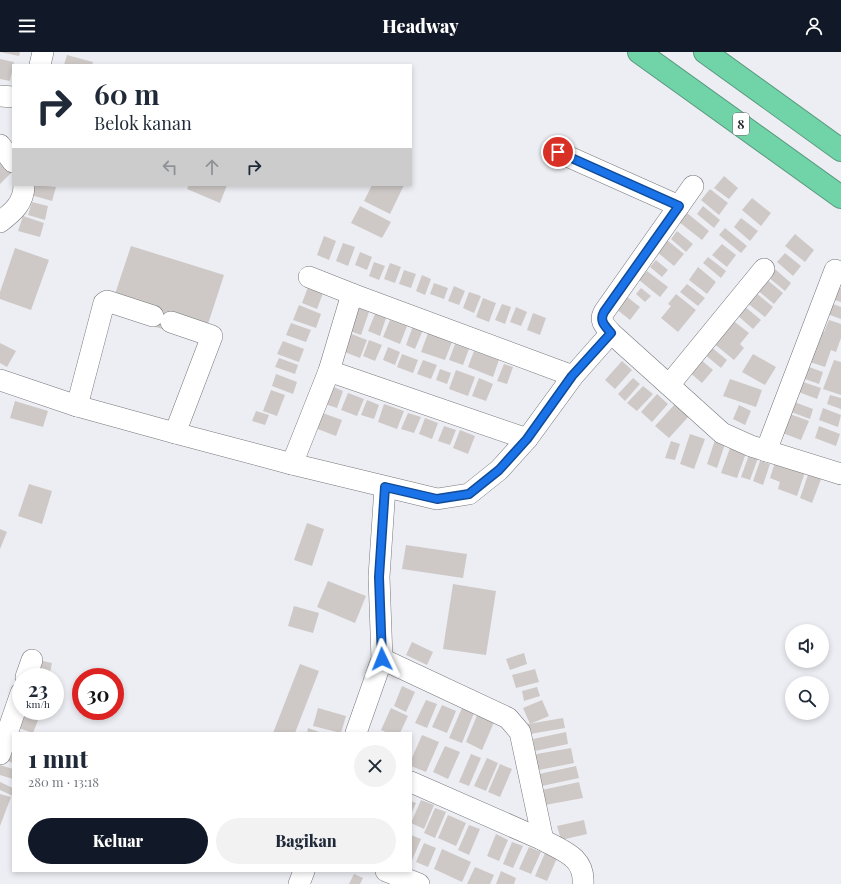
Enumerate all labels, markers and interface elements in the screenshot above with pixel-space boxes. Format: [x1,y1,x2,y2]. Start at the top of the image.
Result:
text: Headway [382,14,459,38]
icon: menu [16,15,38,37]
icon: person [803,15,825,37]
text: 60 m [94,75,160,112]
icon: right [28,80,80,132]
text: Belok kanan [94,111,192,135]
road number: 8 [733,113,749,135]
pin [541,135,575,169]
icon: arrive [547,141,569,163]
icon: left [159,156,181,178]
icon: ahead [201,156,223,178]
icon: right [243,156,265,178]
map controls [785,624,829,720]
button: sound [785,624,829,668]
position arrow [361,638,403,680]
speed limit sign: 30 [72,668,124,720]
text: 23 [28,675,48,702]
button: search [785,676,829,720]
text: km/h [26,697,50,711]
text: 1 mnt [28,742,88,774]
button: close [354,745,396,787]
text: 280 m · 13:18 [28,773,99,790]
button: Keluar [28,818,208,864]
button: Bagikan [216,818,396,864]

